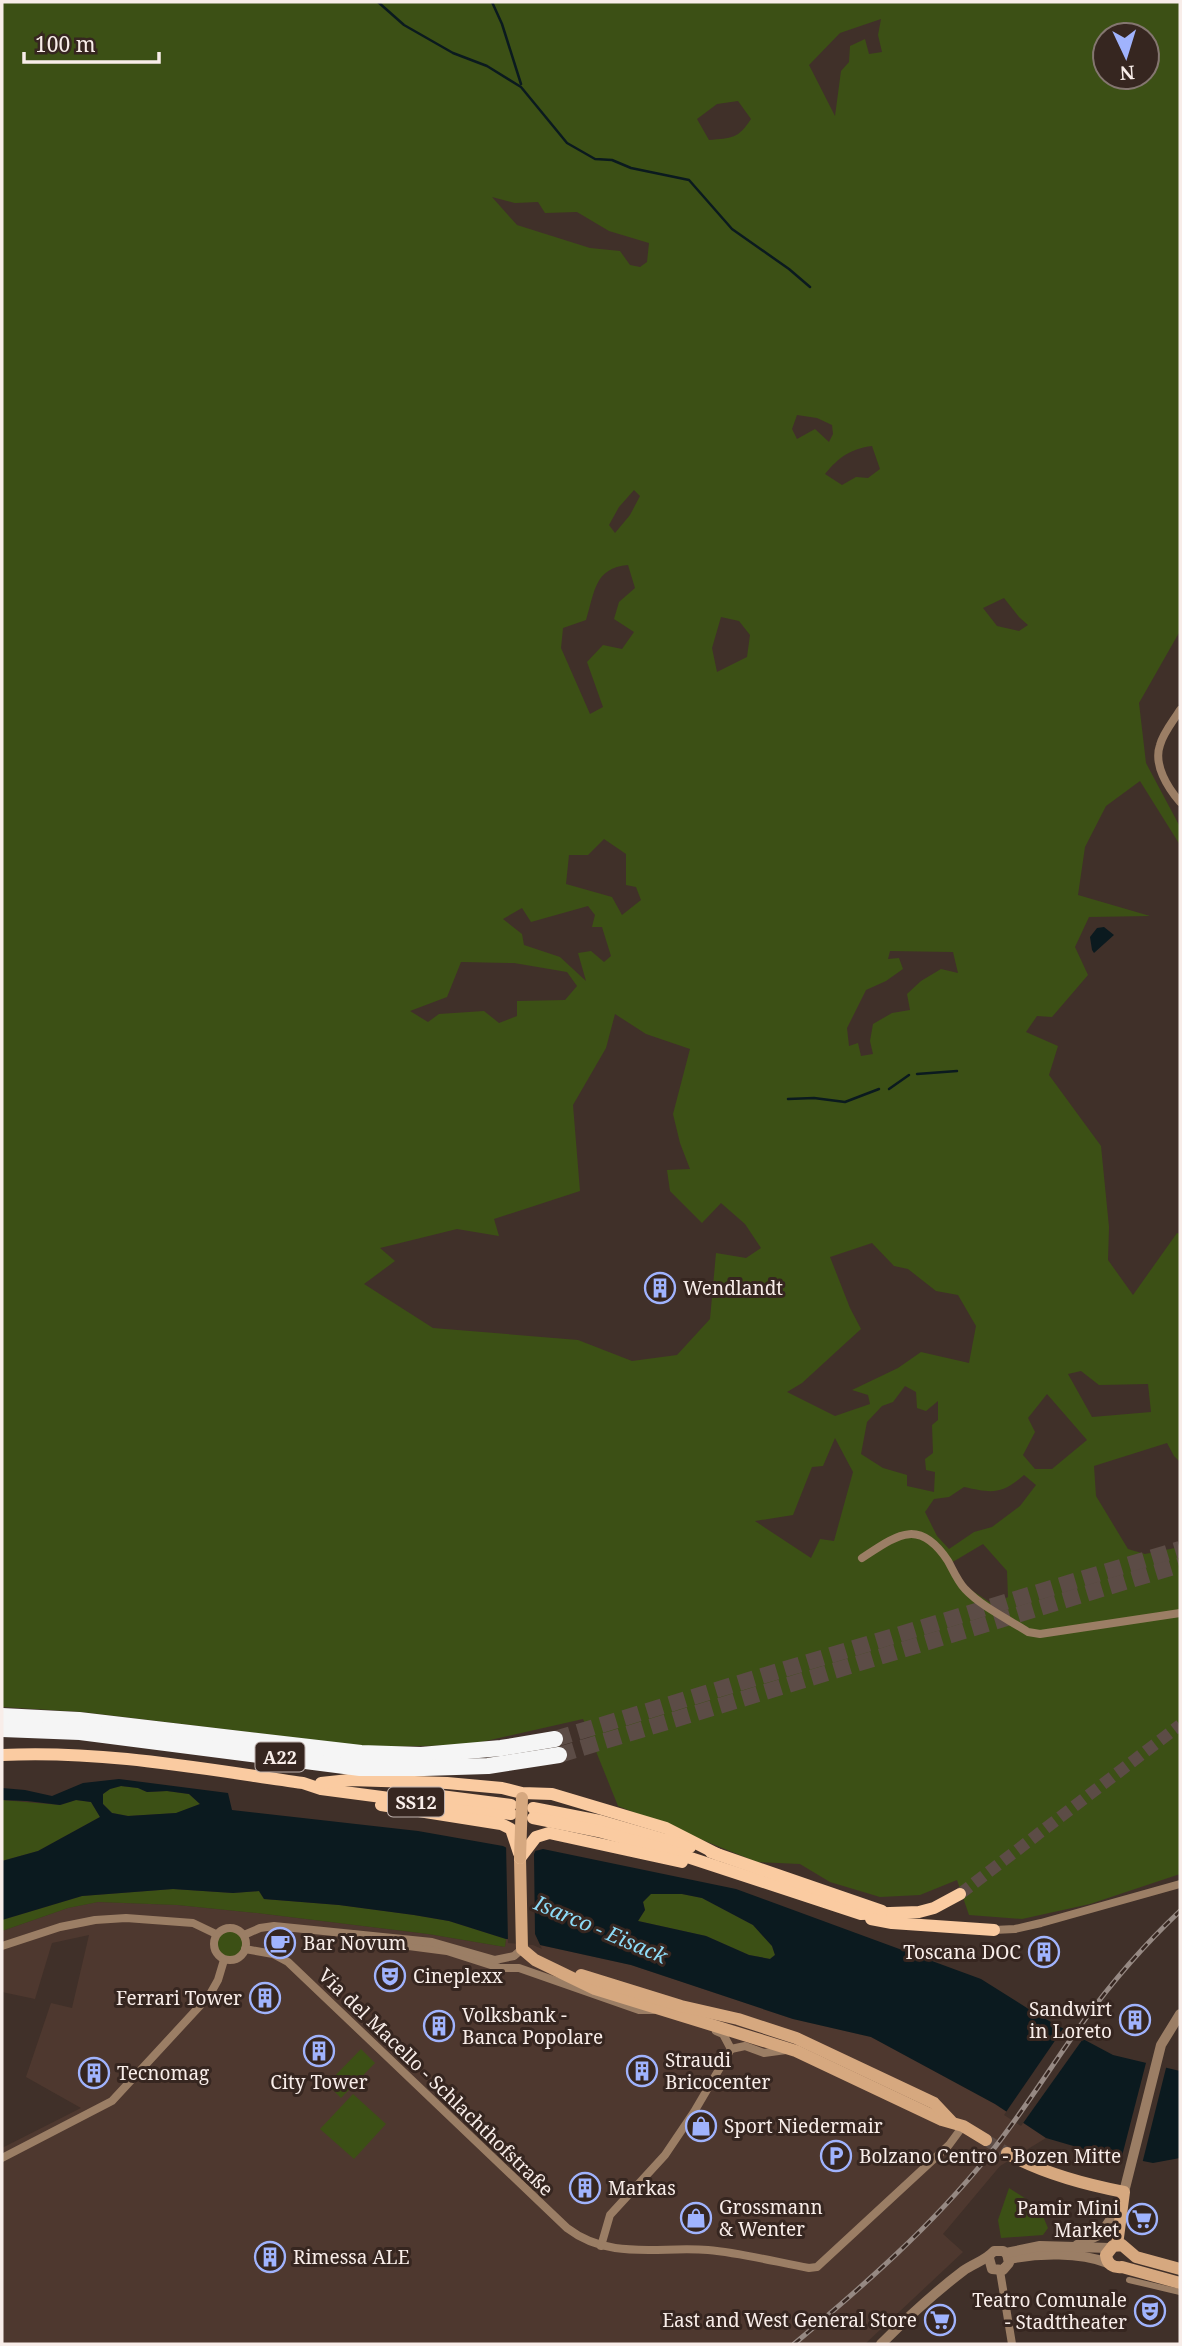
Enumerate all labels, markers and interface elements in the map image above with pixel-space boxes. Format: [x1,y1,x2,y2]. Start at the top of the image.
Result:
scale bar [24,21,159,65]
north arrow [1091,21,1161,91]
text: 100 m [35,30,96,58]
text: N [1119,59,1136,86]
building icon: Wendlandt [643,1271,677,1305]
place label: Wendlandt [683,1275,783,1301]
road number: A22 [256,1742,304,1772]
road number: SS12 [388,1788,444,1816]
water label: Isarco - Eisack [529,1888,673,1970]
cafe icon: Bar Novum [263,1926,297,1960]
place label: Bar Novum [303,1930,407,1956]
building icon: Toscana DOC [1027,1935,1061,1969]
place label: Toscana DOC [903,1939,1021,1965]
theatre icon: Cineplexx [373,1959,407,1993]
street label: Via del Macello - Schlachthofstraße [313,1962,559,2202]
place label: Cineplexx [413,1963,503,1989]
building icon: Ferrari Tower [248,1981,282,2015]
place label: Ferrari Tower [116,1985,242,2011]
place label: Sandwirt in Loreto [1029,1996,1112,2044]
place label: Volksbank - Banca Popolare [462,2002,603,2050]
building icon: Sandwirt in Loreto [1118,2003,1152,2037]
building icon: Volksbank - Banca Popolare [422,2009,456,2043]
building icon: City Tower [302,2034,336,2068]
place label: Straudi Bricocenter [665,2047,770,2095]
building icon: Straudi Bricocenter [625,2054,659,2088]
building icon: Tecnomag [77,2056,111,2090]
place label: Tecnomag [117,2060,209,2086]
place label: City Tower [270,2069,368,2095]
shop icon: Sport Niedermair [684,2109,718,2143]
place label: Sport Niedermair [724,2113,883,2139]
parking icon: Bolzano Centro - Bozen Mitte [819,2139,853,2173]
place label: Bolzano Centro - Bozen Mitte [859,2143,1121,2169]
building icon: Markas [568,2171,602,2205]
place label: Markas [608,2175,676,2201]
place label: Grossmann & Wenter [719,2194,823,2242]
place label: Pamir Mini Market [1017,2195,1119,2243]
shop icon: Grossmann & Wenter [679,2201,713,2235]
supermarket icon: Pamir Mini Market [1125,2202,1159,2236]
building icon: Rimessa ALE [253,2240,287,2274]
place label: Rimessa ALE [293,2244,410,2270]
place label: Teatro Comunale - Stadttheater [972,2287,1127,2335]
theatre icon: Teatro Comunale - Stadttheater [1133,2294,1167,2328]
supermarket icon: East and West General Store [923,2303,957,2337]
place label: East and West General Store [662,2307,917,2333]

